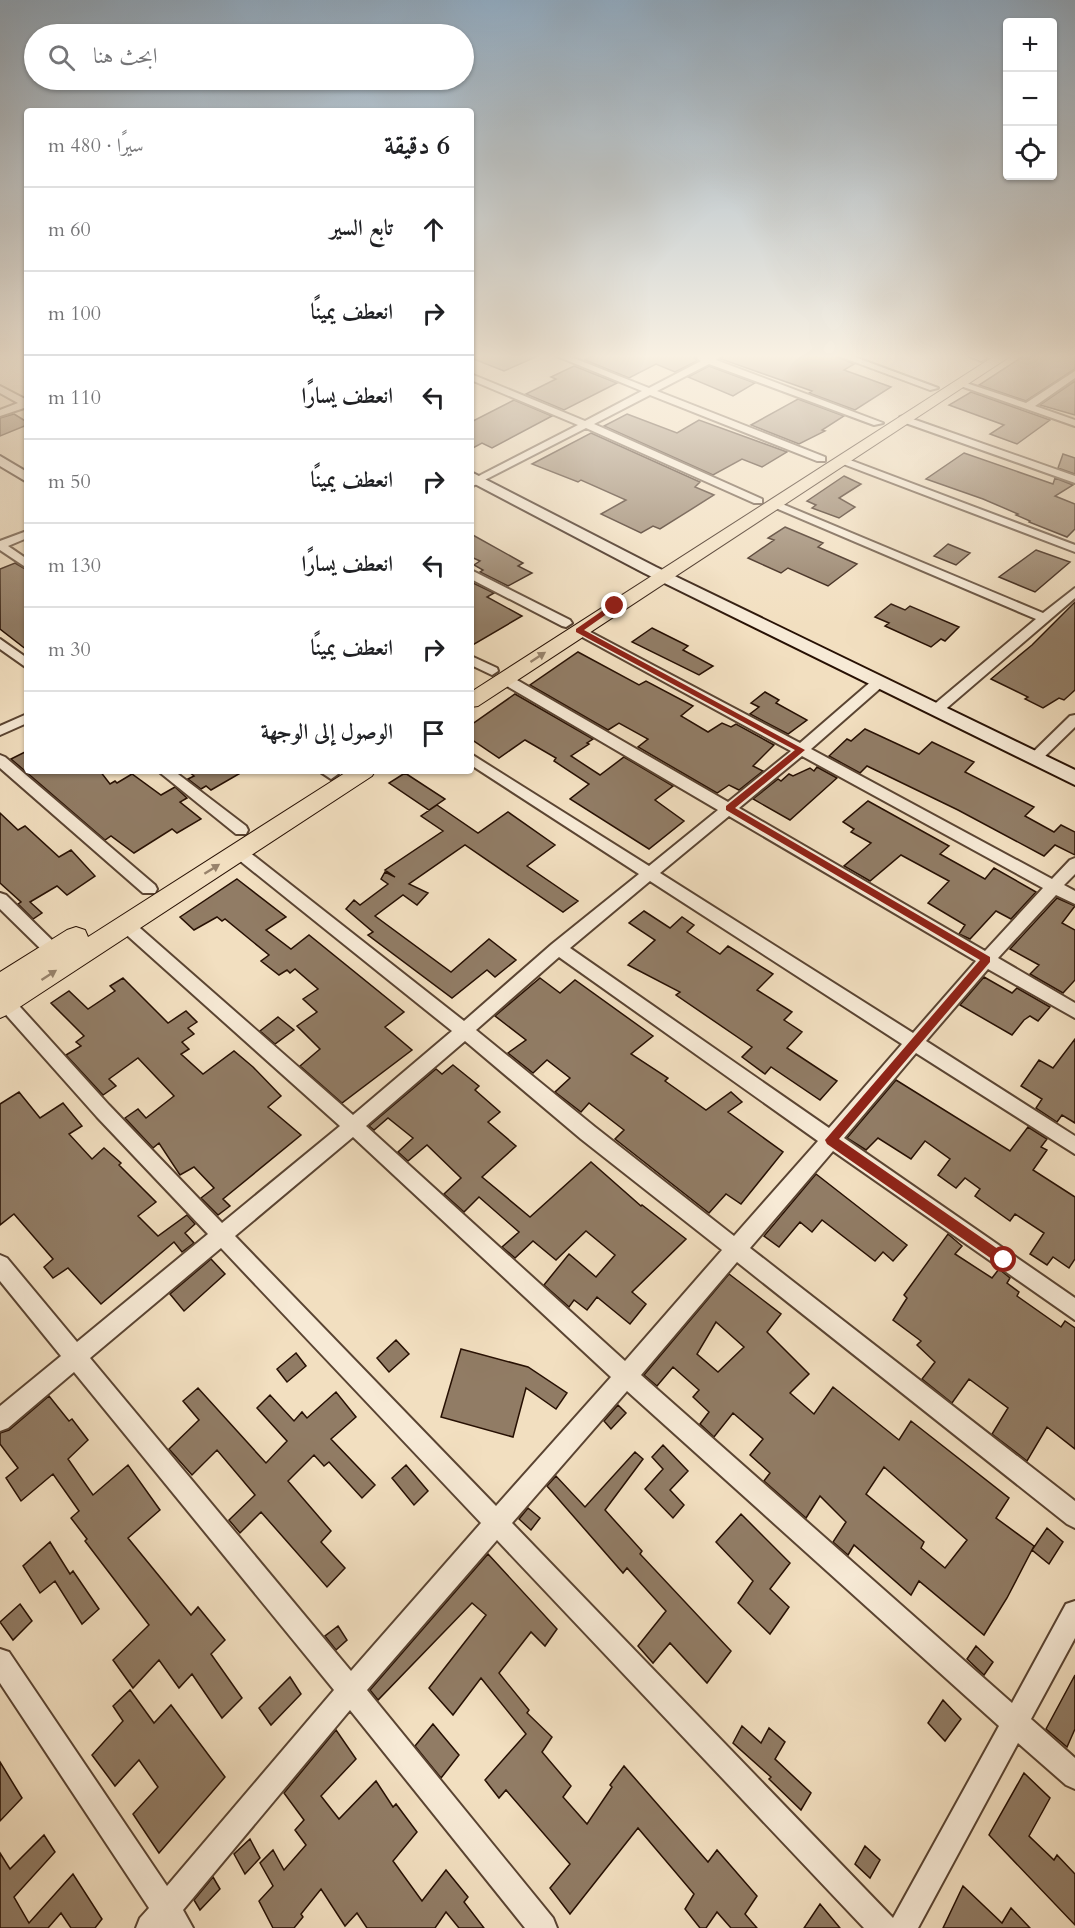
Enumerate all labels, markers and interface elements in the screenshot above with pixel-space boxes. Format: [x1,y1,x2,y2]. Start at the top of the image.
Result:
map controls [1003,18,1057,180]
button: + [1003,18,1057,72]
search box [24,24,474,90]
icon: search [45,41,78,74]
text: ابحث هنا [93,41,158,71]
button: − [1003,72,1057,126]
button: locate [1003,126,1057,180]
text: 6 دقيقة [384,128,450,163]
text: سيرًا · 480 m [48,132,144,159]
text: تابع السير [330,213,393,243]
icon: ahead [417,213,450,246]
text: 60 m [48,216,91,243]
text: انعطف يمينًا [310,297,393,327]
icon: right [417,297,450,330]
text: 100 m [48,300,101,327]
text: انعطف يسارًا [302,381,393,411]
icon: left [417,381,450,414]
text: 110 m [48,384,101,411]
text: انعطف يمينًا [310,465,393,495]
icon: right [417,465,450,498]
text: 50 m [48,468,91,495]
text: انعطف يسارًا [302,549,393,579]
icon: left [417,549,450,582]
text: 130 m [48,552,101,579]
route end [601,592,627,618]
text: انعطف يمينًا [310,633,393,663]
icon: right [417,633,450,666]
text: 30 m [48,636,91,663]
one-way arrow [529,651,545,663]
text: الوصول إلى الوجهة [261,717,393,747]
icon: arrive [417,717,450,750]
one-way arrow [204,863,220,875]
one-way arrow [41,970,57,981]
route start [990,1246,1016,1272]

